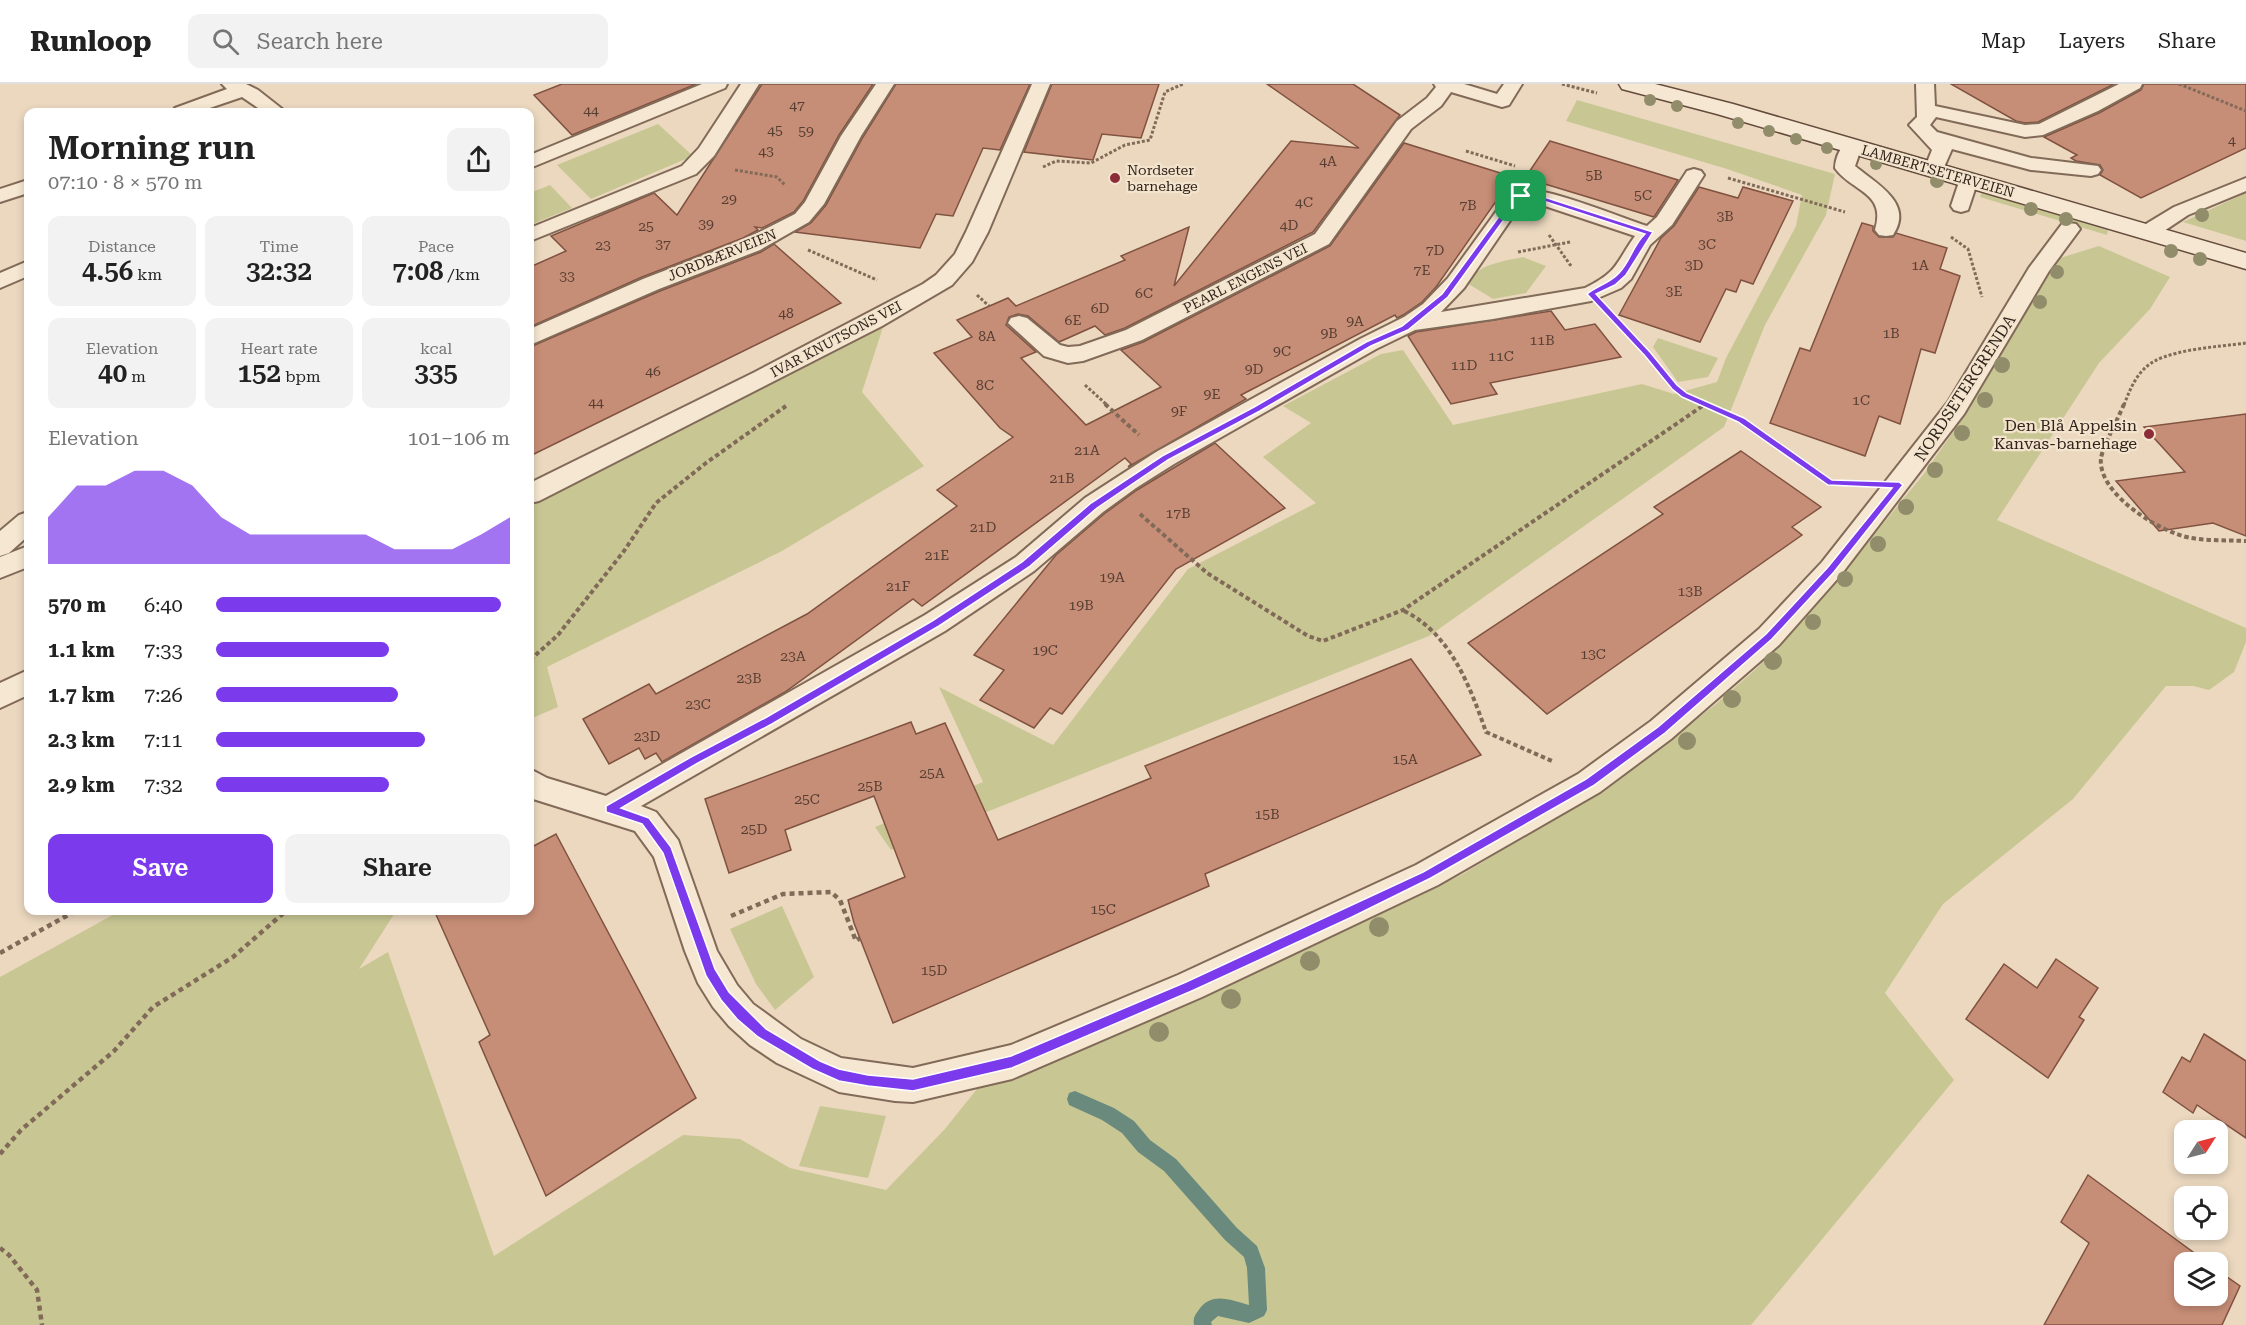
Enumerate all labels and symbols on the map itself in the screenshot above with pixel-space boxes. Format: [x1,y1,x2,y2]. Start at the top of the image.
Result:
house number: 47 [789,97,805,113]
house number: 44 [583,102,599,118]
house number: 45 [767,122,783,138]
house number: 59 [798,123,814,139]
house number: 4 [2228,132,2236,148]
street label: LAMBERTSETERVEIEN [1860,141,2016,201]
house number: 43 [758,143,774,159]
house number: 4A [1319,153,1337,169]
place label: Nordseter barnehage [1127,162,1198,194]
house number: 5B [1585,167,1603,183]
pin [1495,170,1546,221]
marker: Nordseter barnehage [1108,171,1122,185]
house number: 5C [1634,187,1652,203]
house number: 29 [721,191,737,207]
house number: 4C [1295,194,1313,210]
house number: 7B [1459,197,1477,213]
house number: 3B [1716,208,1734,224]
house number: 39 [698,216,714,232]
house number: 4D [1280,217,1299,233]
house number: 25 [638,218,654,234]
street label: JORDBÆRVEIEN [665,226,779,284]
house number: 37 [655,236,671,252]
house number: 3C [1698,236,1716,252]
house number: 23 [595,237,611,253]
street label: PEARL ENGENS VEI [1180,240,1310,316]
house number: 7D [1426,242,1445,258]
house number: 3D [1685,257,1704,273]
house number: 1A [1911,257,1929,273]
house number: 7E [1414,262,1430,278]
house number: 33 [559,268,575,284]
house number: 3E [1666,283,1682,299]
house number: 6C [1135,285,1153,301]
street label: IVAR KNUTSONS VEI [768,298,904,380]
house number: 6D [1091,300,1110,316]
house number: 48 [778,305,794,321]
street label: NORDSETERGRENDA [1911,311,2020,465]
house number: 6E [1065,312,1081,328]
house number: 9A [1346,313,1364,329]
house number: 9B [1320,325,1338,341]
house number: 1B [1882,325,1900,341]
house number: 8A [978,328,996,344]
house number: 11B [1529,332,1555,348]
house number: 9C [1273,343,1291,359]
house number: 11C [1488,348,1514,364]
house number: 11D [1451,357,1477,373]
house number: 9D [1245,361,1264,377]
house number: 46 [645,363,661,379]
house number: 8C [976,377,994,393]
house number: 9E [1204,386,1220,402]
house number: 1C [1852,392,1870,408]
house number: 44 [588,394,604,410]
house number: 9F [1171,403,1187,419]
place label: Den Blå Appelsin Kanvas-barnehage [1994,416,2137,453]
marker: Den Blå Appelsin Kanvas-barnehage [2142,427,2156,441]
house number: 21A [1074,442,1100,458]
house number: 21B [1049,470,1075,486]
house number: 17B [1165,505,1191,521]
house number: 21D [970,519,996,535]
house number: 21E [925,547,949,563]
house number: 19A [1099,569,1125,585]
house number: 21F [886,578,910,594]
house number: 13B [1677,583,1703,599]
house number: 19B [1068,597,1094,613]
house number: 19C [1032,642,1058,658]
house number: 13C [1580,646,1606,662]
house number: 23A [780,648,806,664]
house number: 23B [736,670,762,686]
house number: 23C [685,696,711,712]
house number: 23D [634,728,660,744]
house number: 15A [1392,751,1418,767]
house number: 25A [919,765,945,781]
house number: 25B [857,778,883,794]
house number: 25C [794,791,820,807]
house number: 15B [1254,806,1280,822]
house number: 25D [741,821,767,837]
house number: 15C [1090,901,1116,917]
house number: 15D [921,962,947,978]
north arrow [2174,1120,2228,1174]

